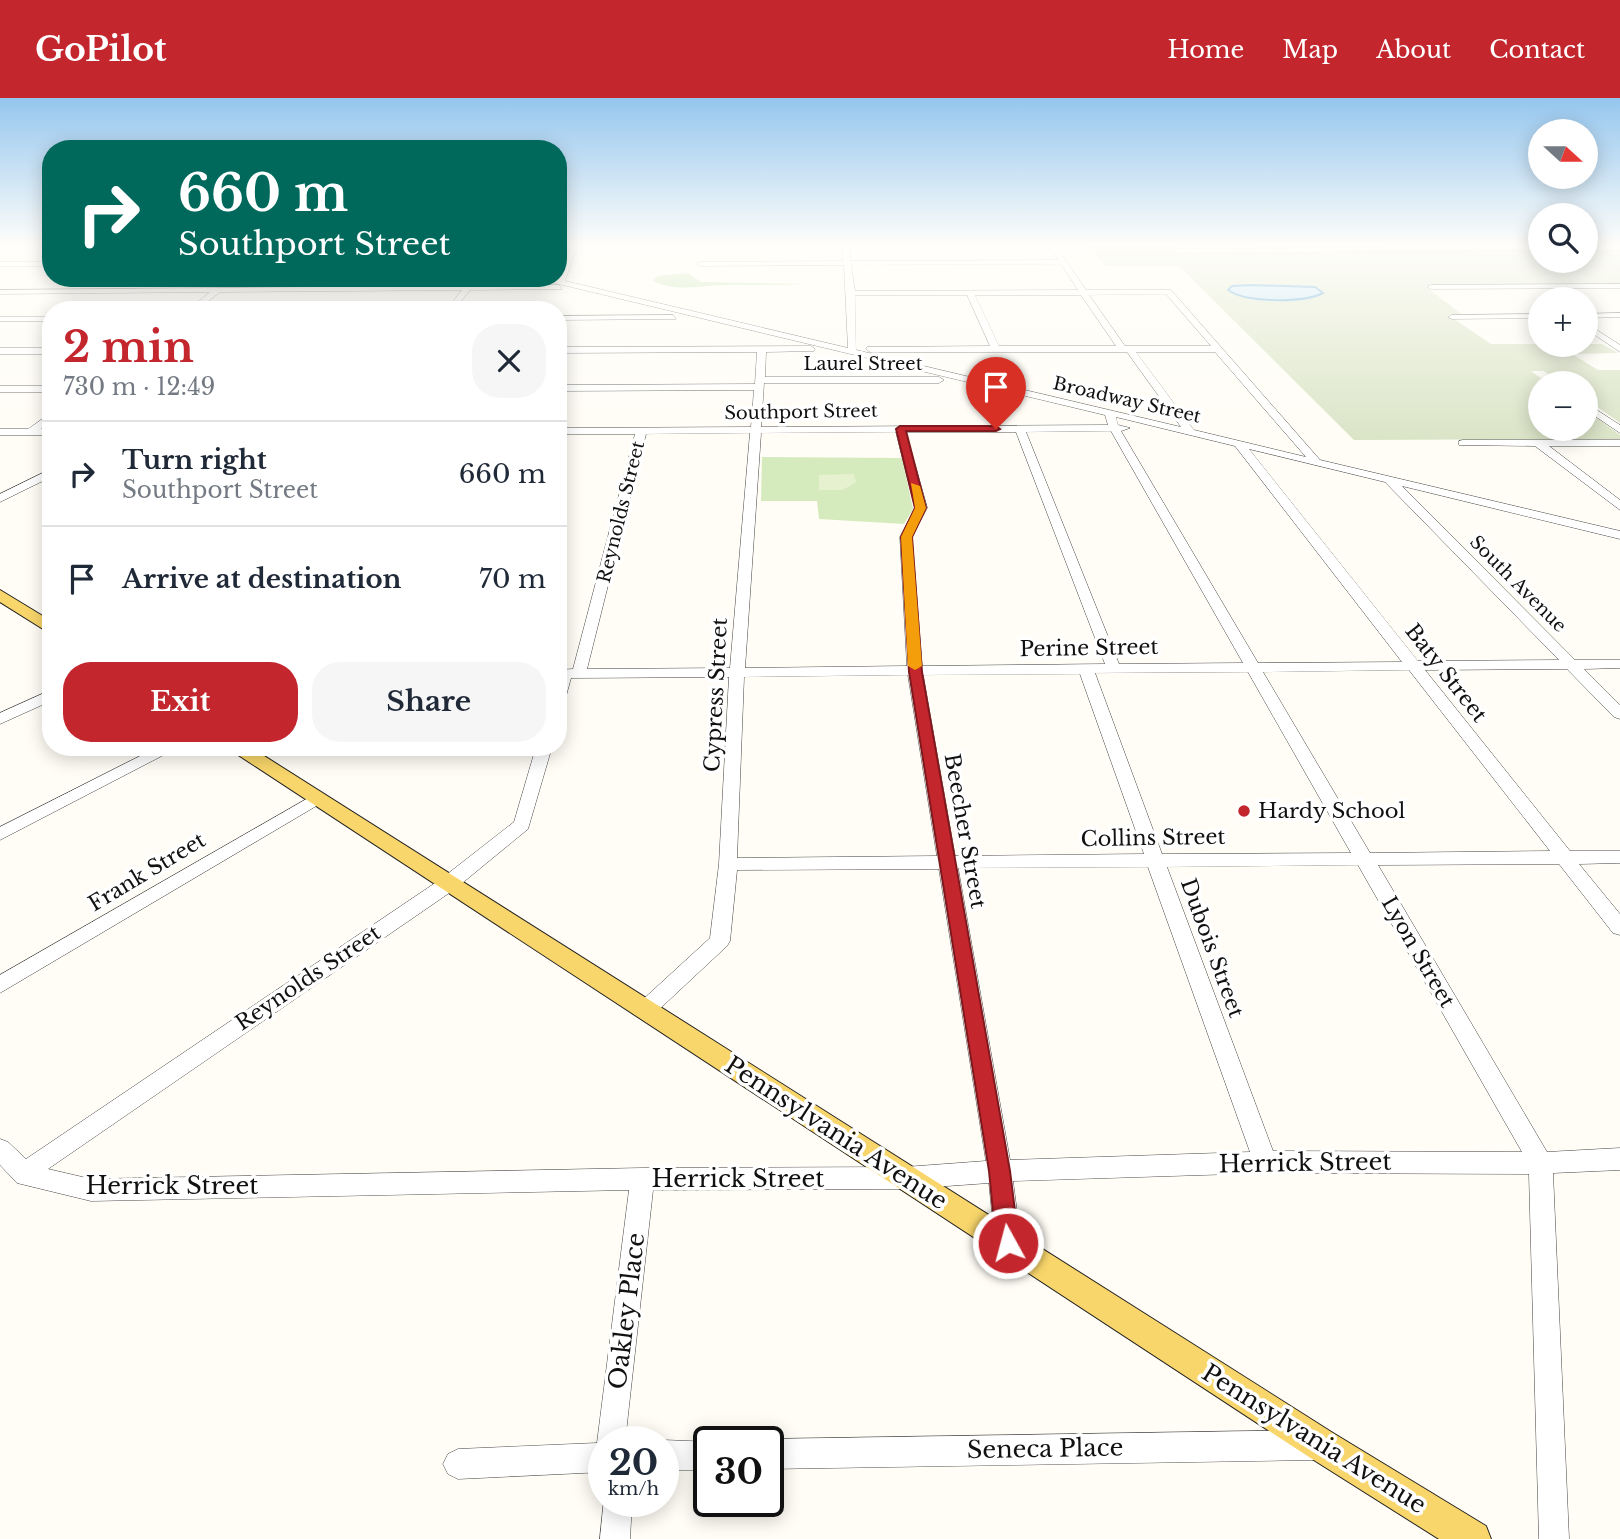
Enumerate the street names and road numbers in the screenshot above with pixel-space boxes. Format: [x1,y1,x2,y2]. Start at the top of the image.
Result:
street label: Laurel Street [804,353,923,375]
street label: Broadway Street [1051,372,1203,428]
street label: Southport Street [724,400,878,424]
street label: Reynolds Street [593,439,649,585]
street label: South Avenue [1465,531,1571,637]
street label: Cypress Street [699,617,733,773]
street label: Baty Street [1400,619,1492,727]
street label: Perine Street [1019,634,1159,662]
street label: Beecher Street [939,752,991,910]
street label: Collins Street [1080,824,1226,852]
street label: Frank Street [84,827,210,917]
street label: Dubois Street [1175,875,1249,1021]
street label: Lyon Street [1376,892,1460,1012]
street label: Reynolds Street [230,920,386,1036]
street label: Pennsylvania Avenue [720,1050,953,1215]
street label: Herrick Street [1218,1146,1392,1179]
street label: Herrick Street [652,1164,824,1193]
street label: Herrick Street [86,1171,258,1200]
street label: Oakley Place [603,1231,650,1391]
street label: Pennsylvania Avenue [1197,1358,1432,1519]
street label: Seneca Place [966,1433,1123,1464]

